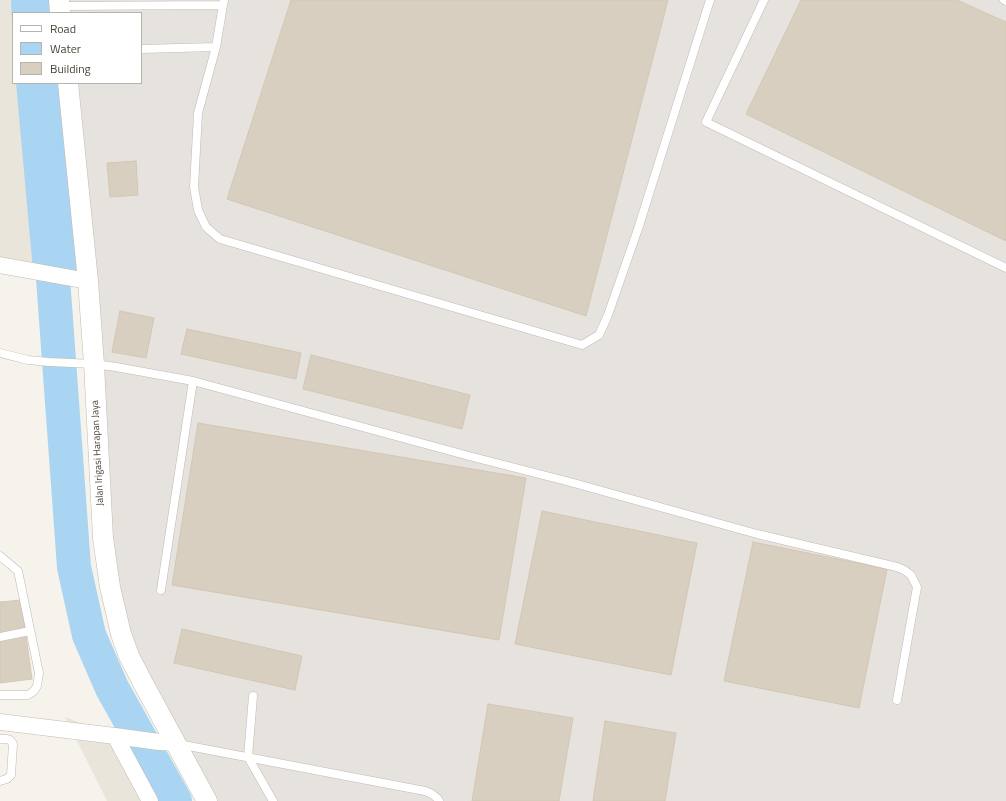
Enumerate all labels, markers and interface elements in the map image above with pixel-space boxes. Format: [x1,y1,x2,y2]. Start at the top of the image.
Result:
legend [12,12,142,84]
text: Road [50,19,76,38]
text: Water [50,39,81,58]
text: Building [50,59,91,78]
street label: Jalan Irigasi Harapan Jaya [89,400,107,506]

